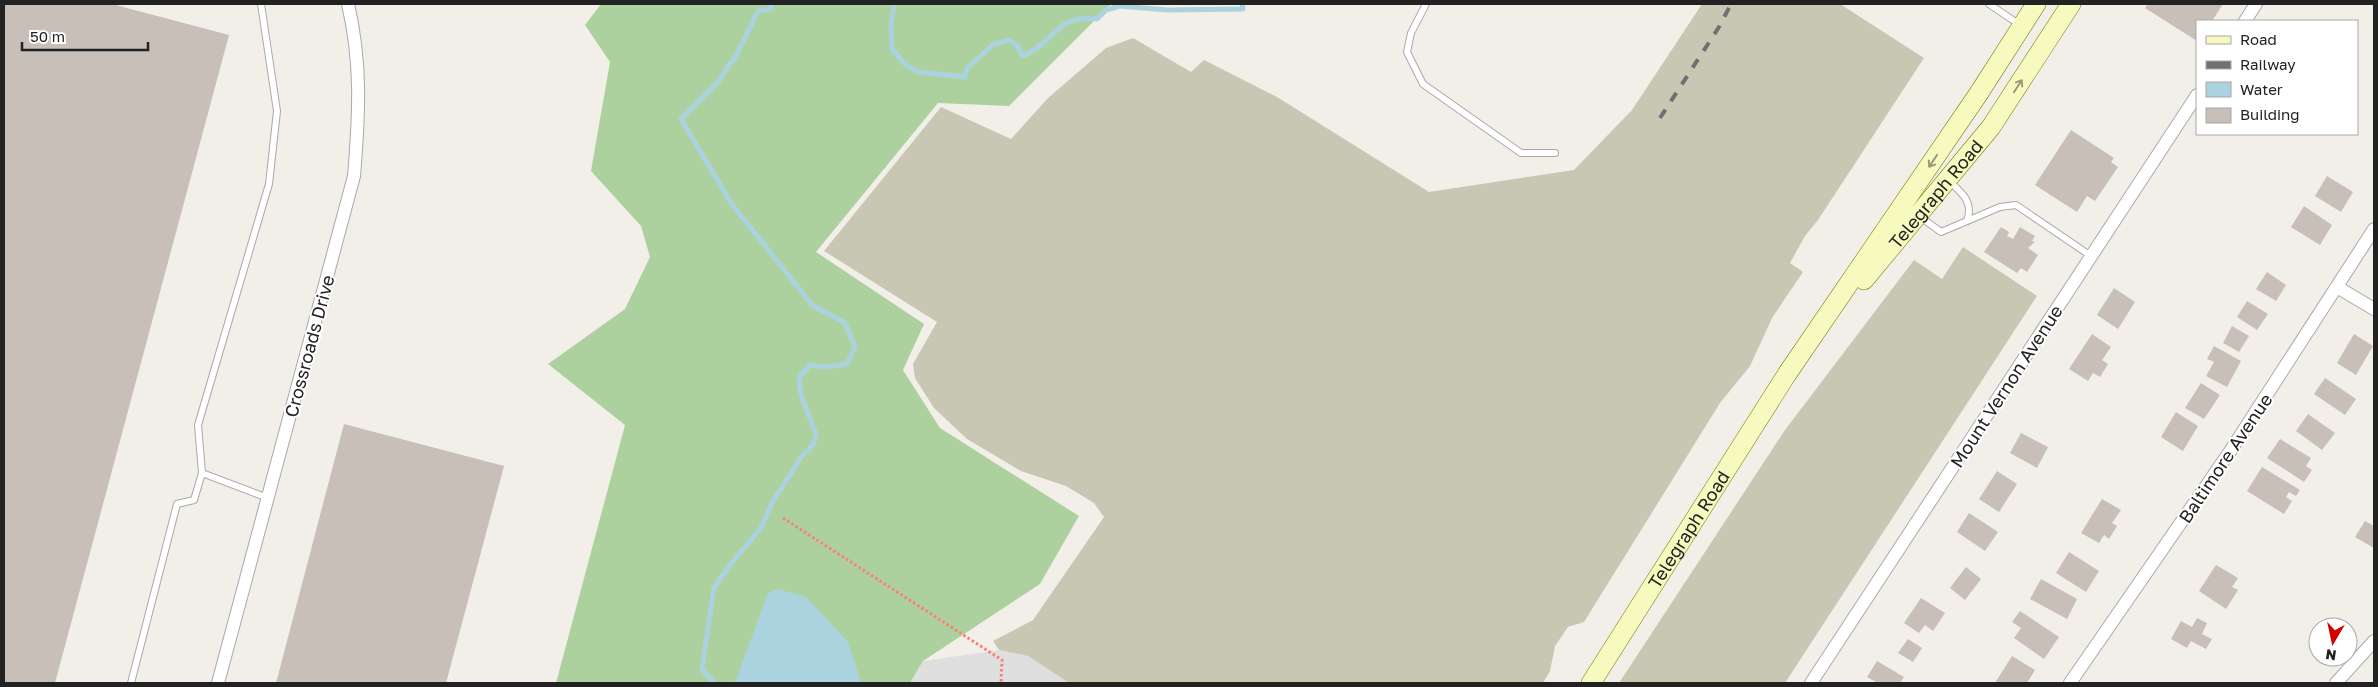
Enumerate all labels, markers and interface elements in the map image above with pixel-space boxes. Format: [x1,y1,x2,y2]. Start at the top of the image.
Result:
scale bar [22,20,149,52]
legend [2196,20,2358,135]
text: 50 m [30,27,65,45]
text: Road [2240,30,2277,48]
text: Railway [2240,55,2296,73]
one-way arrow [2013,80,2023,94]
text: Water [2240,80,2283,98]
text: Building [2240,105,2300,123]
street label: Telegraph Road [1884,135,1987,253]
one-way arrow [1928,154,1938,168]
street label: Crossroads Drive [279,272,339,420]
street label: Mount Vernon Avenue [1945,301,2067,471]
street label: Baltimore Avenue [2173,389,2277,527]
street label: Telegraph Road [1643,466,1734,592]
north arrow [2308,617,2358,667]
text: N [2324,646,2337,665]

